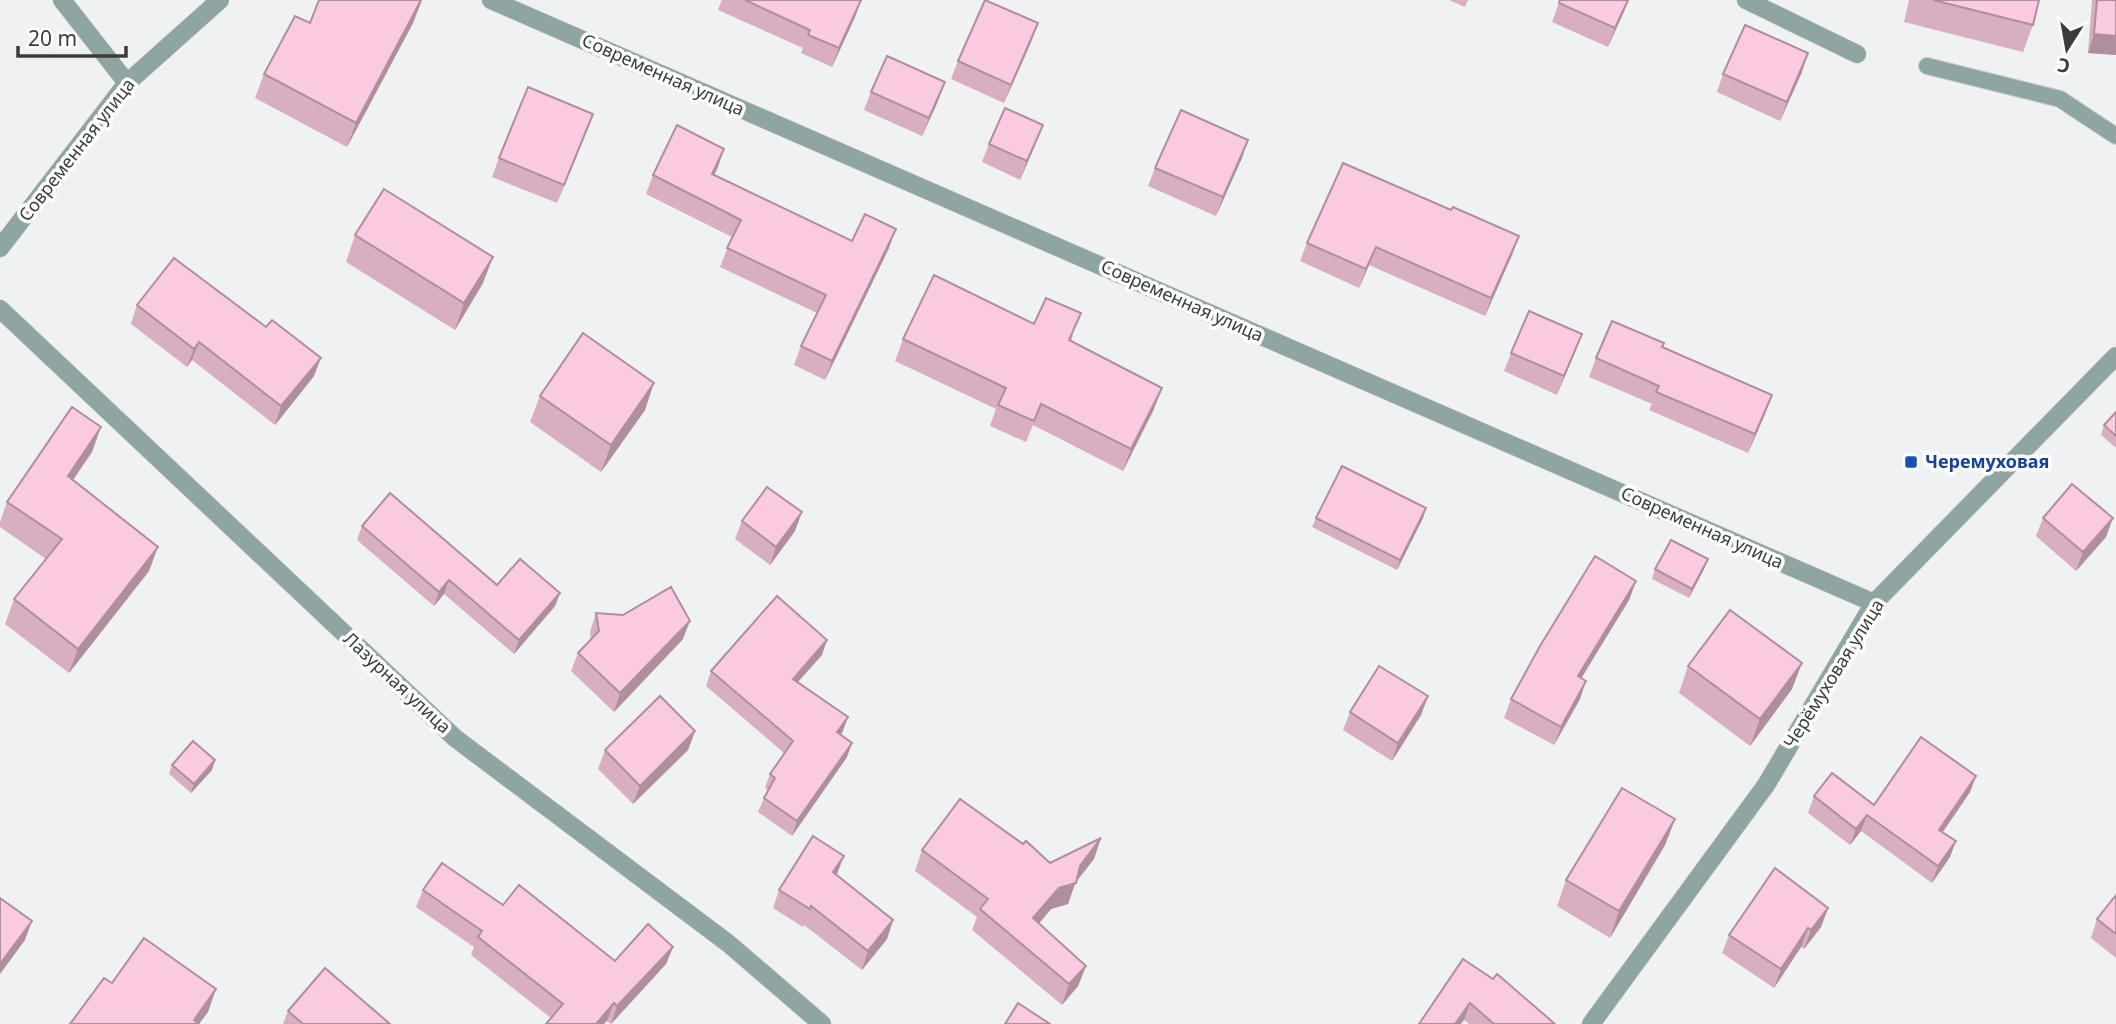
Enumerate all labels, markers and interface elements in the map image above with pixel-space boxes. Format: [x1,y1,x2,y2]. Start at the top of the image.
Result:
scale bar [18,14,126,58]
north arrow [2032,14,2102,84]
text: 20 m [28,24,77,52]
street label: Современная улица [579,27,748,121]
text: С [2055,52,2072,80]
street label: Современная улица [13,73,140,226]
street label: Современная улица [1098,253,1267,347]
place label: Черемуховая [1925,449,2049,473]
marker: Черемуховая [1903,454,1919,470]
street label: Современная улица [1618,480,1787,574]
street label: Черёмуховая улица [1777,594,1889,753]
street label: Лазурная улица [339,626,456,738]

